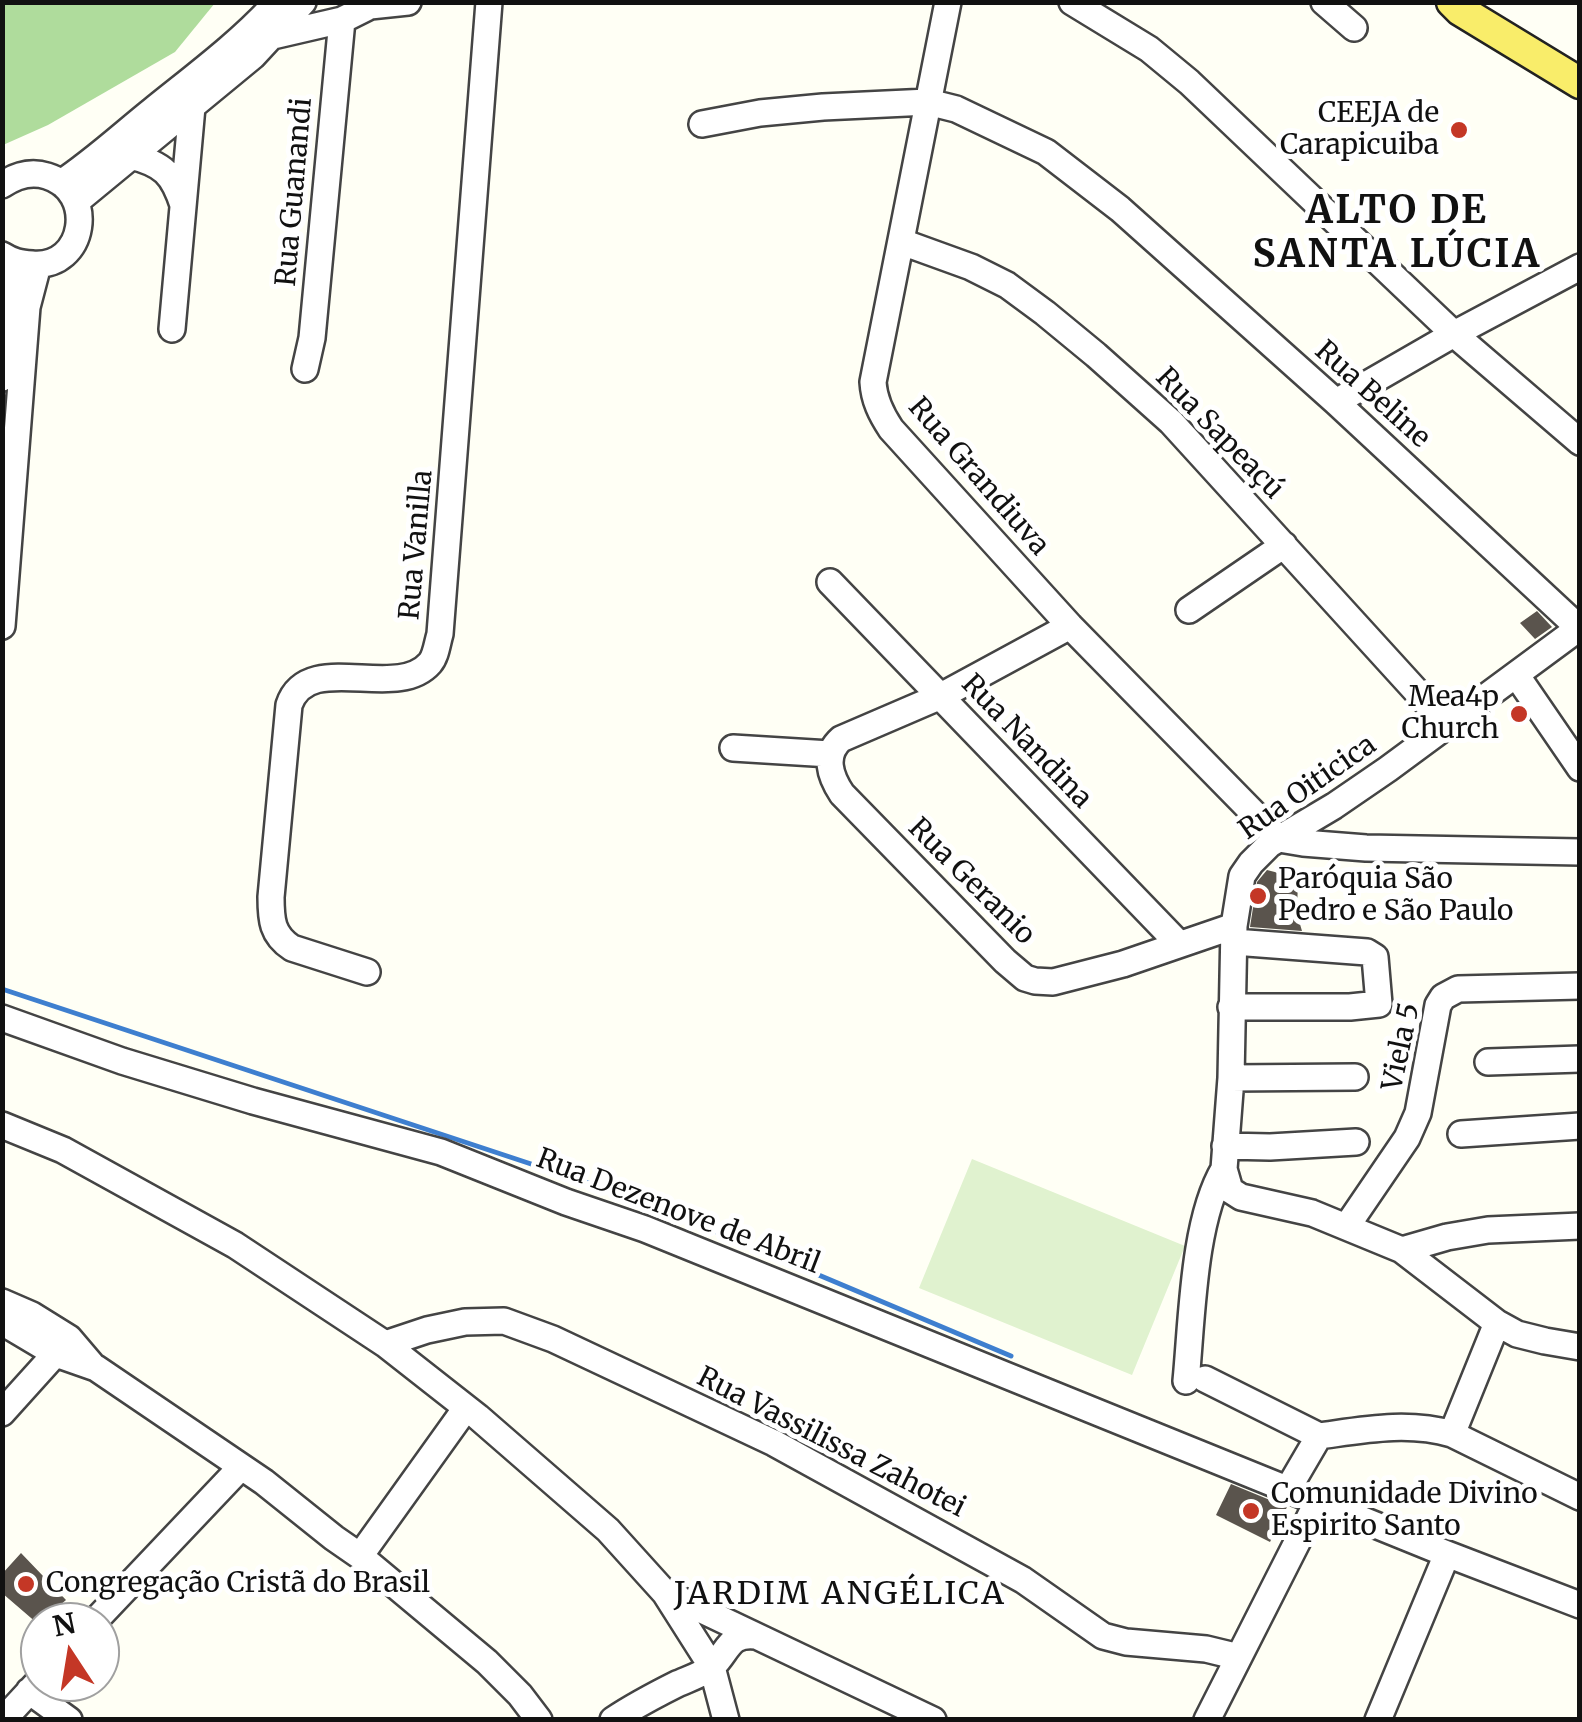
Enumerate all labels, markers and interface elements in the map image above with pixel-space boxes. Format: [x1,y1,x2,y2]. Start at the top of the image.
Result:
street label: Rua Guanandi [270,96,320,288]
place label: CEEJA de Carapicuiba [1280,97,1439,163]
marker: CEEJA de Carapicuiba [1448,119,1470,141]
district label: ALTO DE SANTA LÚCIA [1253,189,1541,278]
street label: Rua Beline [1308,335,1436,455]
street label: Rua Sapeaçú [1148,361,1290,507]
street label: Rua Grandiuva [900,391,1056,563]
street label: Rua Vanilla [394,469,440,621]
street label: Rua Nandina [954,668,1098,816]
place label: Mea4p Church [1401,681,1499,747]
marker: Mea4p Church [1508,703,1530,725]
street label: Rua Oiticica [1233,729,1383,847]
street label: Rua Geranio [901,812,1041,952]
place label: Paróquia São Pedro e São Paulo [1278,863,1513,929]
marker: Paróquia São Pedro e São Paulo [1247,885,1269,907]
street label: Viela 5 [1376,1000,1428,1094]
street label: Rua Dezenove de Abril [531,1142,825,1282]
street label: Rua Vassilissa Zahotei [691,1361,971,1525]
place label: Comunidade Divino Espirito Santo [1271,1478,1538,1544]
marker: Comunidade Divino Espirito Santo [1240,1500,1262,1522]
place label: Congregação Cristã do Brasil [46,1567,430,1601]
marker: Congregação Cristã do Brasil [15,1573,37,1595]
district label: JARDIM ANGÉLICA [674,1576,1006,1614]
north arrow [20,1602,120,1702]
text: N [50,1605,79,1645]

